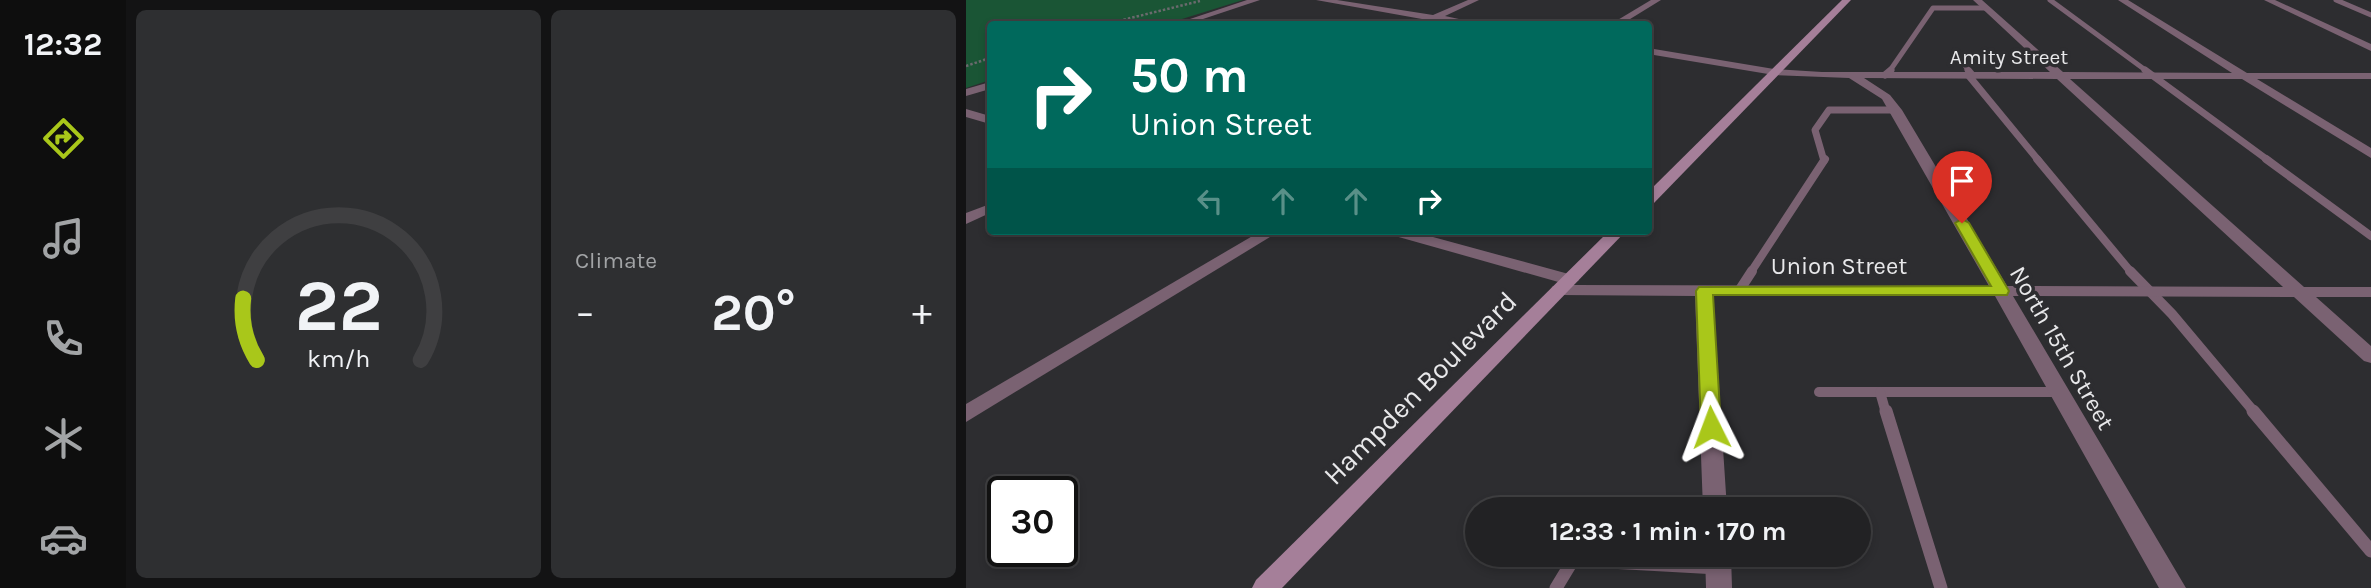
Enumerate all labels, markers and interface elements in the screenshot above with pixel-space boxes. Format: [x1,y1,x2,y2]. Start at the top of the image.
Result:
text: 12:32 [24,26,102,63]
street label: Amity Street [1950,45,2068,69]
text: 50 m [1130,47,1248,104]
icon: right [1015,49,1106,140]
text: Union Street [1130,106,1312,143]
icon: directions [39,114,88,163]
pin [1932,151,1992,223]
icon: arrive [1943,162,1981,200]
icon: left [1191,182,1229,220]
icon: ahead [1264,182,1302,220]
icon: ahead [1337,182,1375,220]
icon: right [1410,182,1448,220]
icon: music [39,214,88,263]
text: Climate [575,247,657,274]
street label: Union Street [1771,252,1907,280]
street label: North 15th Street [2004,261,2120,435]
text: 22 [294,263,383,348]
text: 20° [711,282,796,343]
street label: Hampden Boulevard [1317,285,1523,491]
text: − [575,290,595,335]
text: + [912,290,932,335]
icon: phone [39,314,88,363]
text: km/h [307,344,370,373]
position arrow [1674,390,1748,464]
icon: climate [39,414,88,463]
speed limit sign: 30 [987,476,1078,567]
icon: car [39,514,88,563]
text: 12:33 · 1 min · 170 m [1550,516,1787,547]

